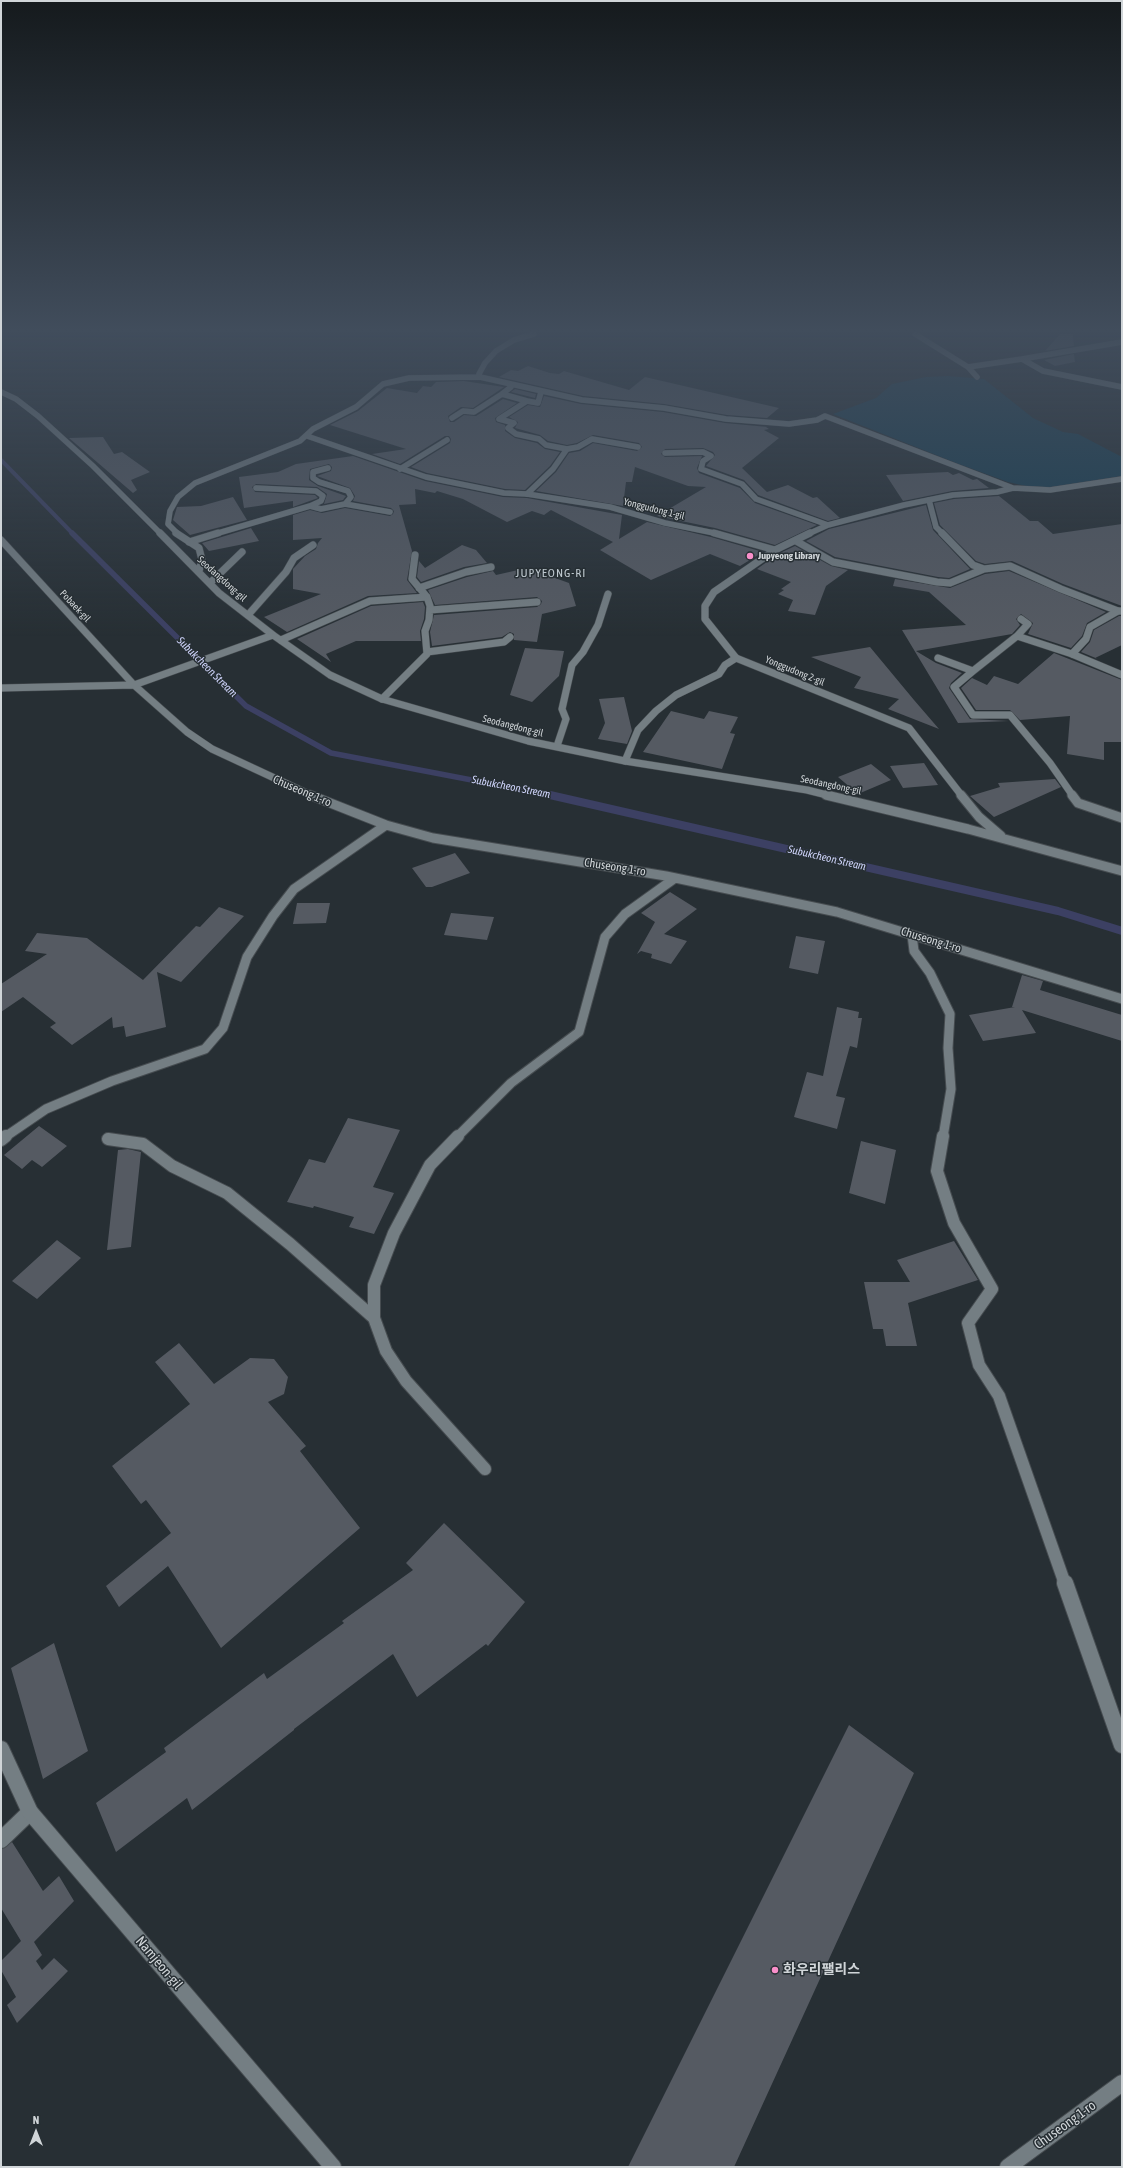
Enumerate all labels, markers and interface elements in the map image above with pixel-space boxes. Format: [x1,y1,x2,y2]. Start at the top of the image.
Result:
street label: Yonggudong 1-gil [622,496,686,522]
place label: Jupyeong Library [758,550,820,562]
marker: Jupyeong Library [745,551,755,561]
street label: Seodangdong-gil [195,554,249,604]
district label: JUPYEONG-RI [516,566,586,580]
street label: Pobaek-gil [57,587,93,625]
water label: Subukcheon Stream [174,634,240,700]
street label: Yonggudong 2-gil [764,654,826,688]
street label: Seodangdong-gil [481,713,545,739]
street label: Chuseong 1-ro [271,772,333,810]
water label: Subukcheon Stream [471,773,551,801]
street label: Seodangdong-gil [799,773,863,797]
water label: Subukcheon Stream [787,843,867,873]
street label: Chuseong 1-ro [583,855,647,879]
street label: Chuseong 1-ro [899,924,963,956]
street label: Namjeon-gil [132,1933,186,1993]
place label: 화우리팰리스 [783,1962,860,1978]
marker: 화우리팰리스 [770,1965,780,1975]
street label: Chuseong 1-ro [1031,2097,1099,2153]
north arrow [16,2112,56,2152]
text: N [33,2114,39,2126]

